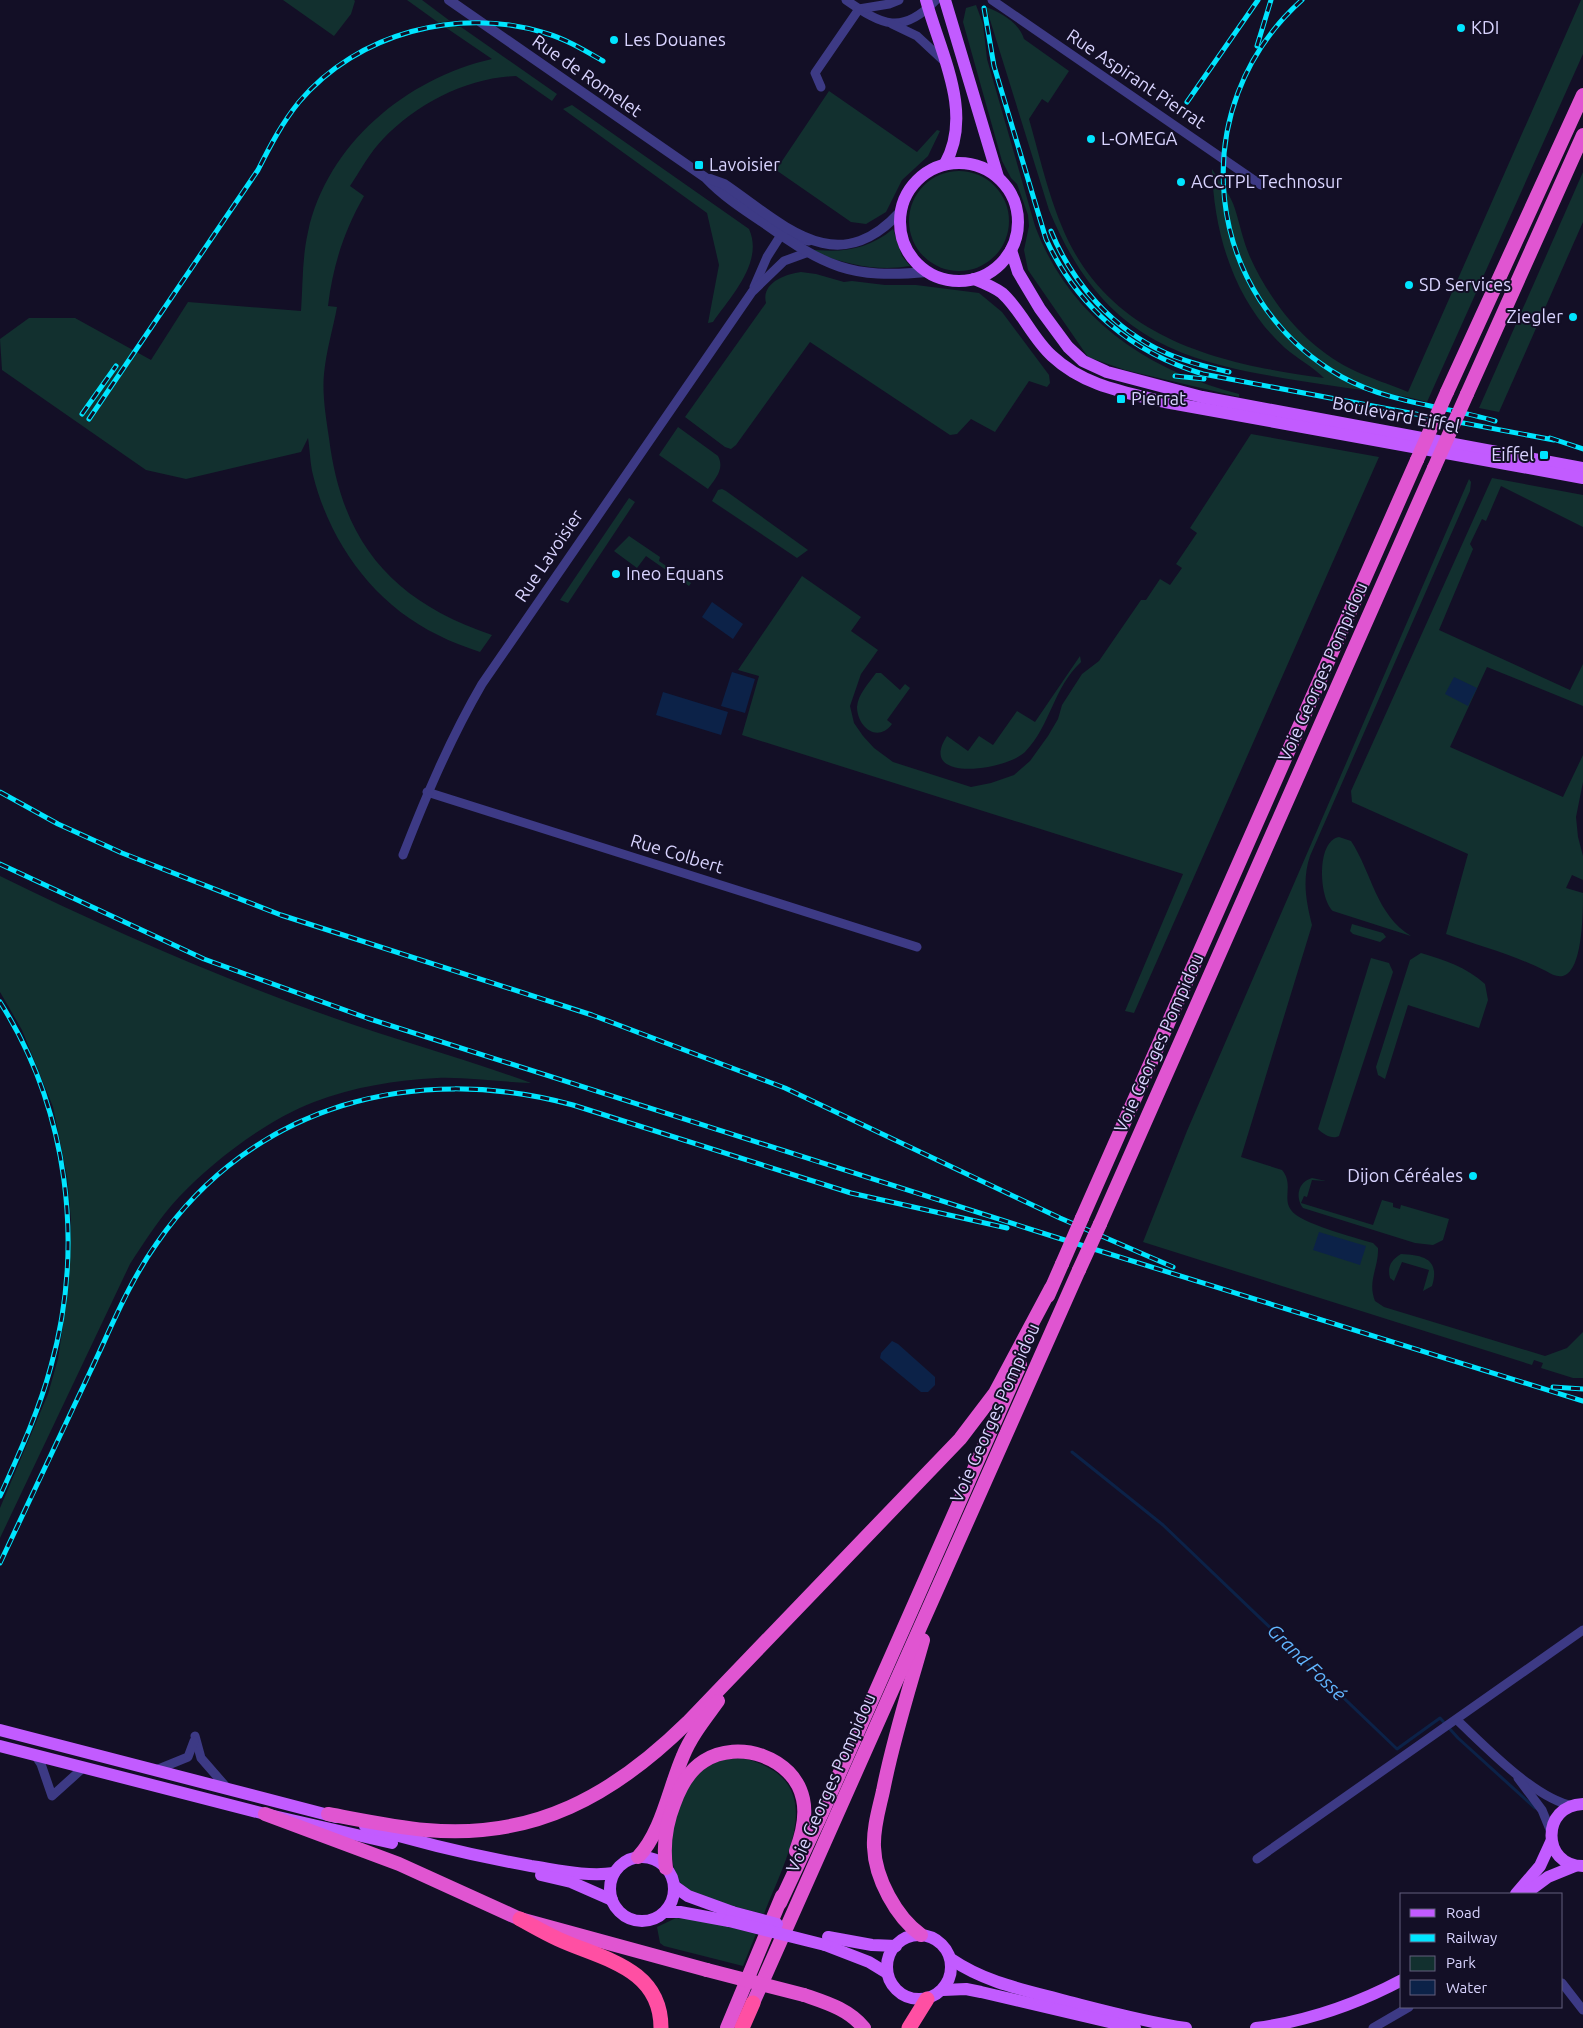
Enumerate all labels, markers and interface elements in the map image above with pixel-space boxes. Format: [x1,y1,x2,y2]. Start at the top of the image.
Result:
place label: KDI [1471,17,1499,37]
marker: KDI [1455,22,1467,34]
street label: Rue Aspirant Pierrat [1063,24,1210,132]
place label: Les Douanes [624,29,726,49]
street label: Rue de Romelet [529,30,646,120]
marker: Les Douanes [608,34,620,46]
place label: L-OMEGA [1101,128,1178,148]
marker: L-OMEGA [1085,133,1097,145]
place label: Lavoisier [709,154,780,174]
marker: Lavoisier [693,159,705,171]
place label: ACCTPL Technosur [1191,171,1342,191]
marker: ACCTPL Technosur [1175,176,1187,188]
place label: SD Services [1419,274,1511,294]
marker: SD Services [1403,279,1415,291]
place label: Ziegler [1506,306,1563,326]
marker: Ziegler [1567,311,1579,323]
place label: Pierrat [1131,388,1186,408]
street label: Boulevard Eiffel [1331,392,1462,436]
marker: Pierrat [1115,393,1127,405]
place label: Eiffel [1491,444,1534,464]
marker: Eiffel [1538,449,1550,461]
street label: Rue Lavoisier [510,506,586,605]
place label: Ineo Equans [626,563,724,583]
marker: Ineo Equans [610,568,622,580]
street label: Voie Georges Pompidou [1273,579,1371,764]
street label: Rue Colbert [628,829,726,877]
street label: Voie Georges Pompidou [1109,950,1207,1135]
place label: Dijon Céréales [1347,1165,1463,1185]
marker: Dijon Céréales [1467,1170,1479,1182]
street label: Voie Georges Pompidou [945,1320,1043,1505]
water label: Grand Fossé [1263,1619,1351,1705]
street label: Voie Georges Pompidou [781,1690,879,1875]
legend [1400,1893,1563,2008]
text: Road [1446,1904,1481,1921]
text: Railway [1446,1929,1497,1946]
text: Park [1446,1954,1476,1971]
text: Water [1446,1979,1487,1996]

